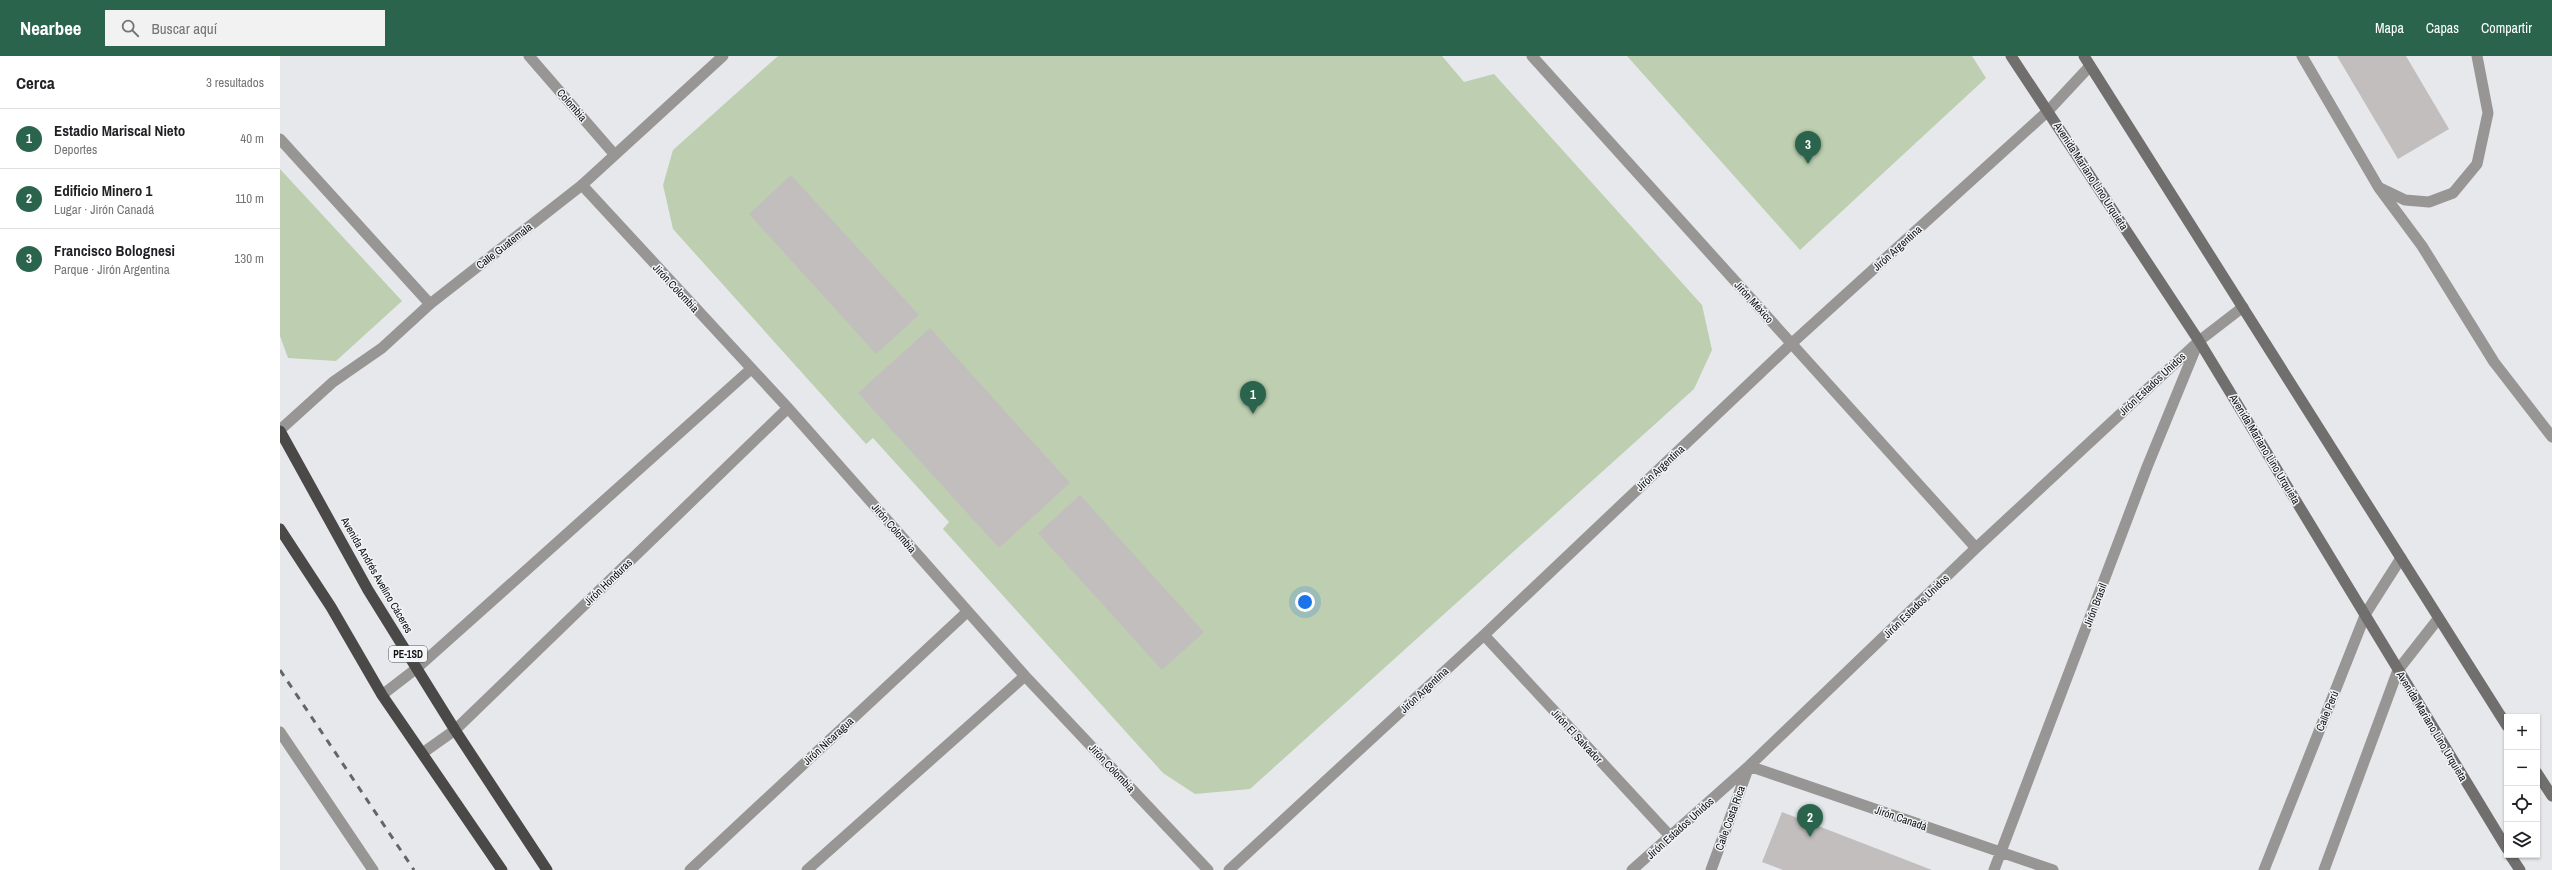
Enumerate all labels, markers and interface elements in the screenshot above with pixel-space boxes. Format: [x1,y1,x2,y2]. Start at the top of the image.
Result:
search box [105,10,385,46]
text: Nearbee [20,15,81,41]
icon: search [119,17,141,39]
text: Buscar aquí [151,18,217,39]
text: Mapa [2375,19,2404,37]
text: Capas [2426,19,2459,37]
text: Compartir [2481,19,2532,37]
text: Cerca [16,71,55,94]
text: 3 resultados [206,74,264,91]
street label: Colombia [554,86,590,124]
street label: Avenida Mariano Lino Urquieta [2050,119,2131,233]
text: Estadio Mariscal Nieto [54,120,185,141]
text: 1 [26,130,32,147]
text: 40 m [240,130,264,147]
pin: 3 [1795,131,1821,164]
text: Deportes [54,141,97,158]
text: Edificio Minero 1 [54,180,152,201]
text: 2 [26,190,32,207]
text: 110 m [235,190,264,207]
text: Lugar · Jirón Canadá [54,201,154,218]
street label: Calle Guatemala [473,220,535,272]
street label: Jirón Argentina [1870,222,1924,274]
text: Francisco Bolognesi [54,240,175,261]
text: 3 [26,250,32,267]
text: 130 m [234,250,264,267]
text: Parque · Jirón Argentina [54,261,170,278]
street label: Jirón Colombia [650,261,702,315]
street label: Jirón México [1732,278,1776,326]
street label: Jirón Estados Unidos [2116,349,2189,419]
pin: 1 [1240,381,1266,414]
street label: Avenida Mariano Lino Urquieta [2226,391,2303,506]
street label: Jirón Argentina [1633,442,1687,494]
street label: Jirón Colombia [869,500,919,556]
street label: Avenida Andrés Avelino Cáceres [338,514,416,636]
street label: Jirón Honduras [581,555,635,608]
street label: Jirón Estados Unidos [1880,571,1952,641]
street label: Jirón Brasil [2080,581,2110,629]
your location [1295,592,1315,612]
road number: PE-1SD [389,646,427,662]
street label: Jirón Argentina [1397,664,1451,716]
street label: Avenida Mariano Lino Urquieta [2393,668,2470,783]
street label: Calle Perú [2313,689,2341,733]
street label: Jirón El Salvador [1548,706,1606,766]
street label: Jirón Nicaragua [800,714,856,768]
map controls [2504,714,2540,858]
button: + [2504,714,2540,750]
street label: Jirón Colombia [1086,741,1138,795]
button: − [2504,750,2540,786]
street label: Calle Costa Rica [1712,784,1748,852]
button: locate [2504,786,2540,822]
street label: Jirón Estados Unidos [1643,794,1717,862]
street label: Jirón Canadá [1873,803,1929,833]
pin: 2 [1797,804,1823,837]
button: layers [2504,822,2540,858]

